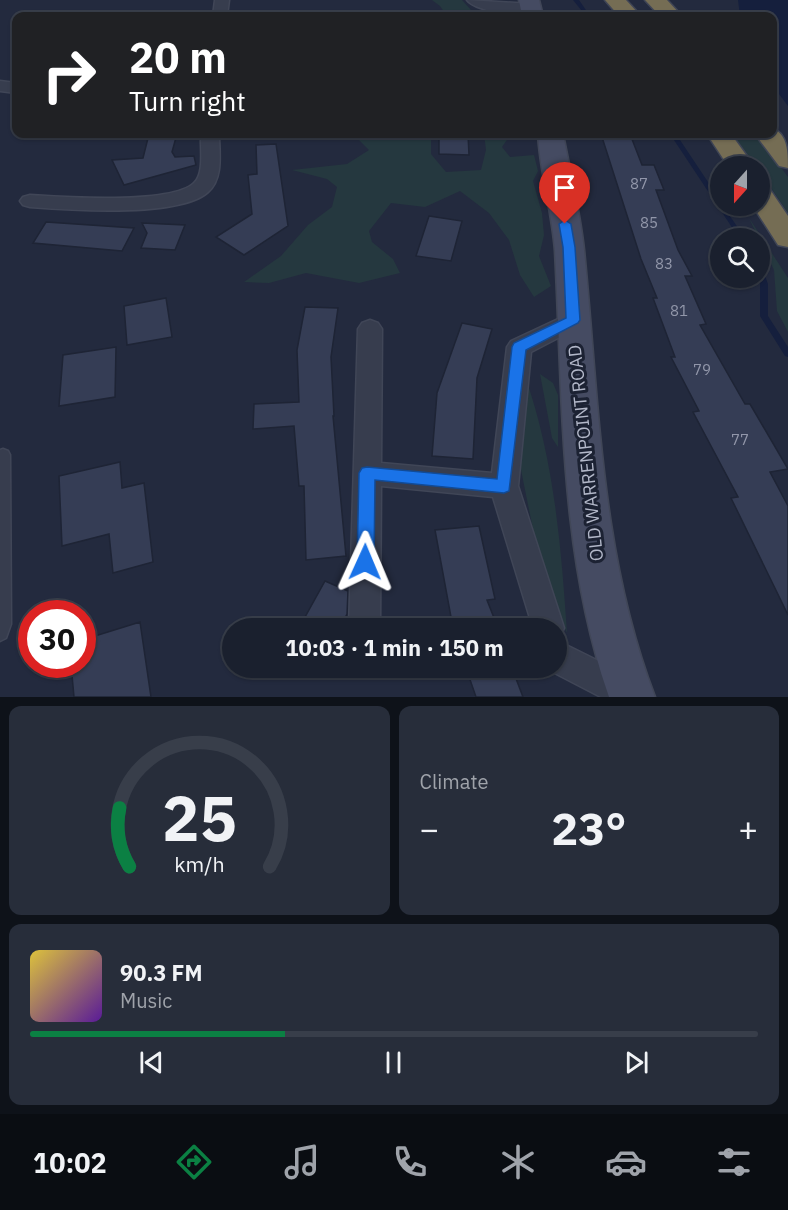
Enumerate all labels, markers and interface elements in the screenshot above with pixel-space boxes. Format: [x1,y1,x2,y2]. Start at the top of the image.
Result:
text: 20 m [129,30,227,85]
icon: right [30,36,108,114]
text: Turn right [129,83,246,118]
north arrow [710,156,770,216]
map controls [710,156,770,288]
pin [539,162,590,224]
icon: arrive [548,171,581,204]
house number: 87 [630,174,648,193]
house number: 85 [640,213,658,232]
button: search [710,228,770,288]
house number: 83 [655,254,673,273]
house number: 81 [670,301,688,320]
street label: OLD WARRENPOINT ROAD [563,344,608,562]
house number: 79 [693,360,711,379]
house number: 77 [731,430,749,449]
position arrow [333,530,397,594]
speed limit sign: 30 [18,600,96,678]
text: 10:03 · 1 min · 150 m [285,633,504,662]
text: Climate [420,768,488,795]
text: 25 [162,777,237,858]
text: 23° [551,799,626,857]
text: − [420,807,439,850]
text: + [738,807,758,850]
text: km/h [174,851,224,879]
text: 90.3 FM [120,958,203,987]
text: Music [120,987,172,1014]
icon: previous [135,1046,168,1079]
icon: pause [377,1046,410,1079]
icon: next [620,1046,653,1079]
icon: directions [173,1141,215,1183]
icon: music [281,1141,323,1183]
icon: phone [389,1141,431,1183]
icon: climate [497,1141,539,1183]
icon: car [605,1141,647,1183]
icon: filters [713,1141,755,1183]
text: 10:02 [33,1145,107,1180]

